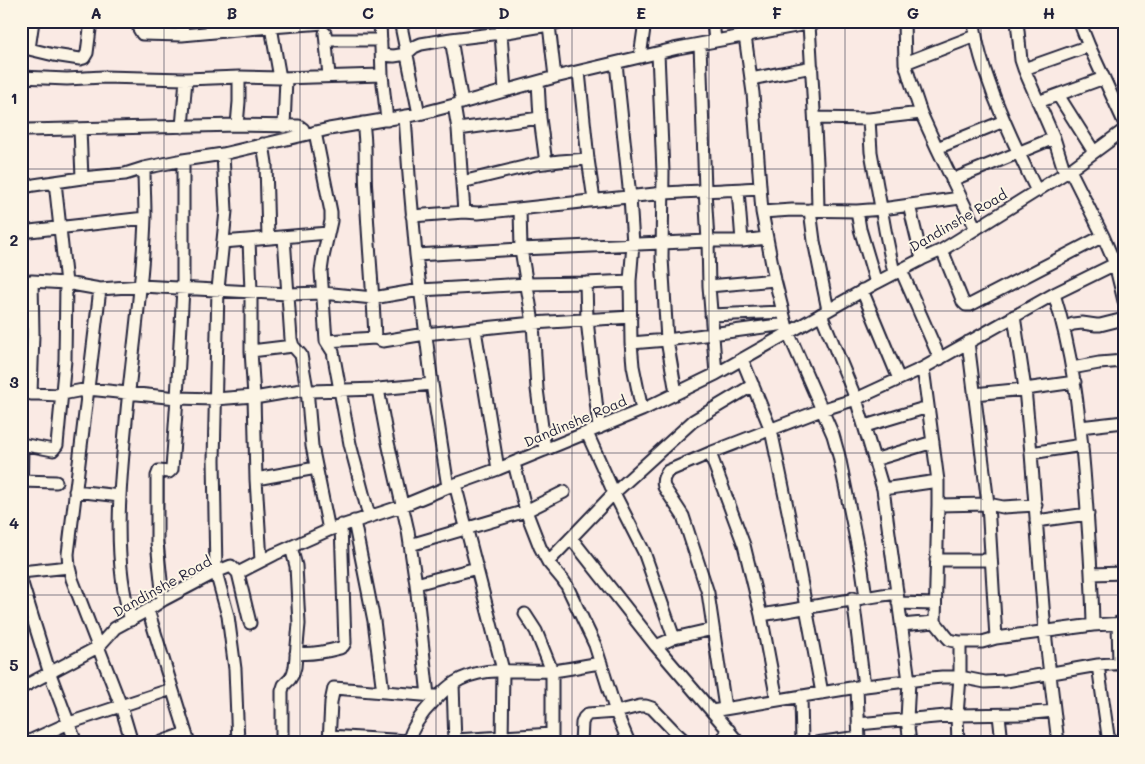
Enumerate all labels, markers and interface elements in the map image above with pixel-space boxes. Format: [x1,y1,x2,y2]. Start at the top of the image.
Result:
text: A [90,2,102,23]
text: B [227,2,237,23]
text: C [362,2,374,23]
text: D [498,2,510,23]
text: E [636,2,646,23]
text: F [772,2,782,23]
text: G [907,2,919,23]
text: H [1043,2,1055,23]
text: 1 [10,87,18,108]
street label: Dandinshe Road [906,184,1010,256]
text: 2 [10,229,19,250]
text: 3 [9,371,19,392]
street label: Dandinshe Road [521,391,629,451]
text: 4 [9,512,19,533]
street label: Dandinshe Road [109,551,215,621]
text: 5 [9,654,19,675]

